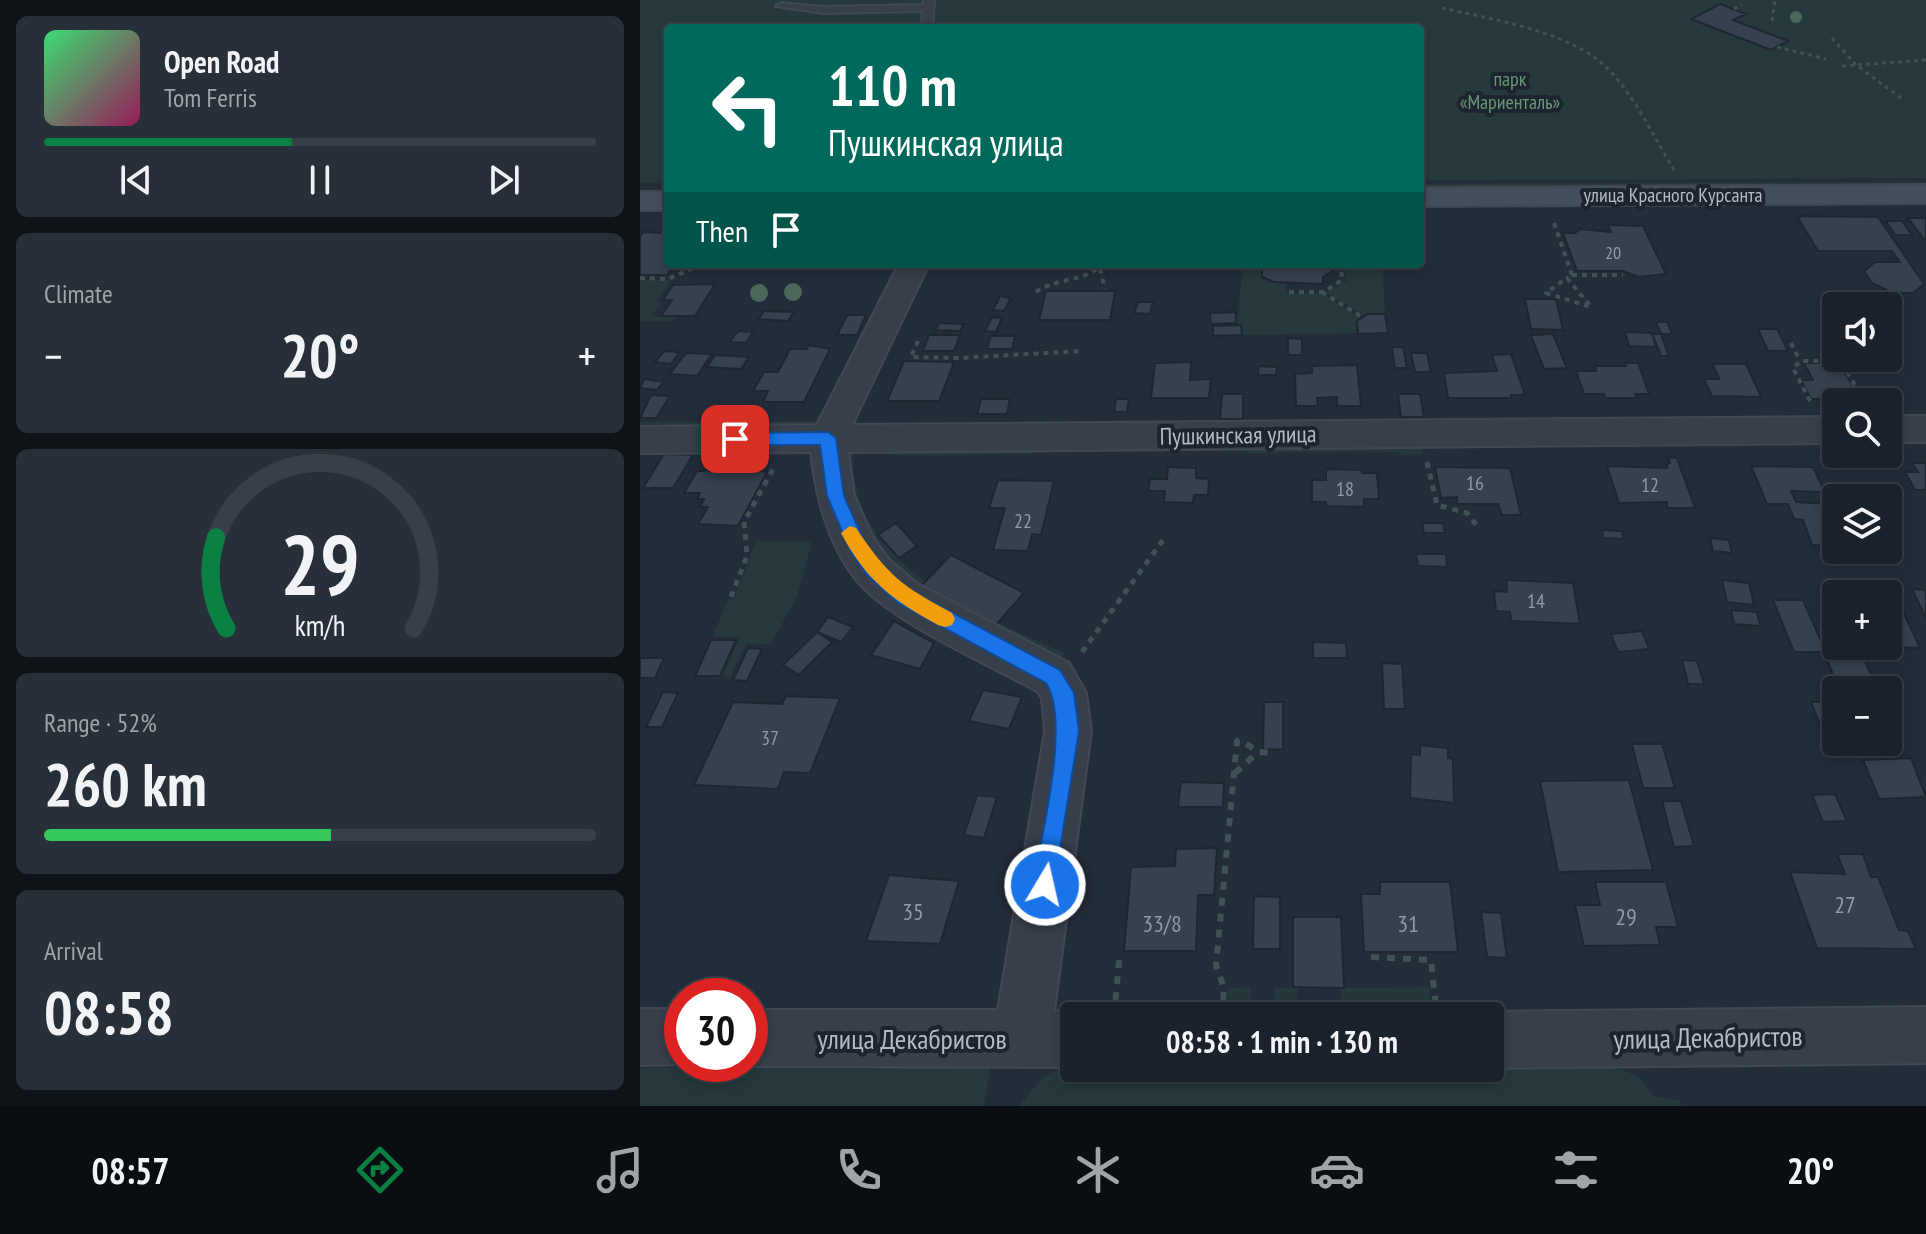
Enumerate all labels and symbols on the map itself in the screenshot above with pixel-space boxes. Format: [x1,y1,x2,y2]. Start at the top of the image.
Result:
park label: парк «Мариенталь» [1460,66,1561,115]
street label: улица Красного Курсанта [1584,182,1762,208]
house number: 20 [1605,241,1621,264]
pin [701,405,769,473]
street label: Пушкинская улица [1159,418,1317,452]
house number: 16 [1466,470,1484,496]
house number: 12 [1641,472,1659,498]
house number: 18 [1336,476,1354,502]
house number: 22 [1014,508,1032,534]
house number: 14 [1527,588,1545,614]
house number: 37 [761,725,779,751]
position arrow [1003,843,1087,927]
house number: 27 [1834,889,1856,920]
house number: 35 [902,896,924,927]
house number: 29 [1615,901,1637,932]
house number: 33/8 [1142,908,1182,939]
house number: 31 [1397,908,1419,939]
speed limit sign: 30 [664,978,768,1082]
street label: улица Декабристов [1613,1017,1803,1057]
street label: улица Декабристов [817,1020,1007,1057]

